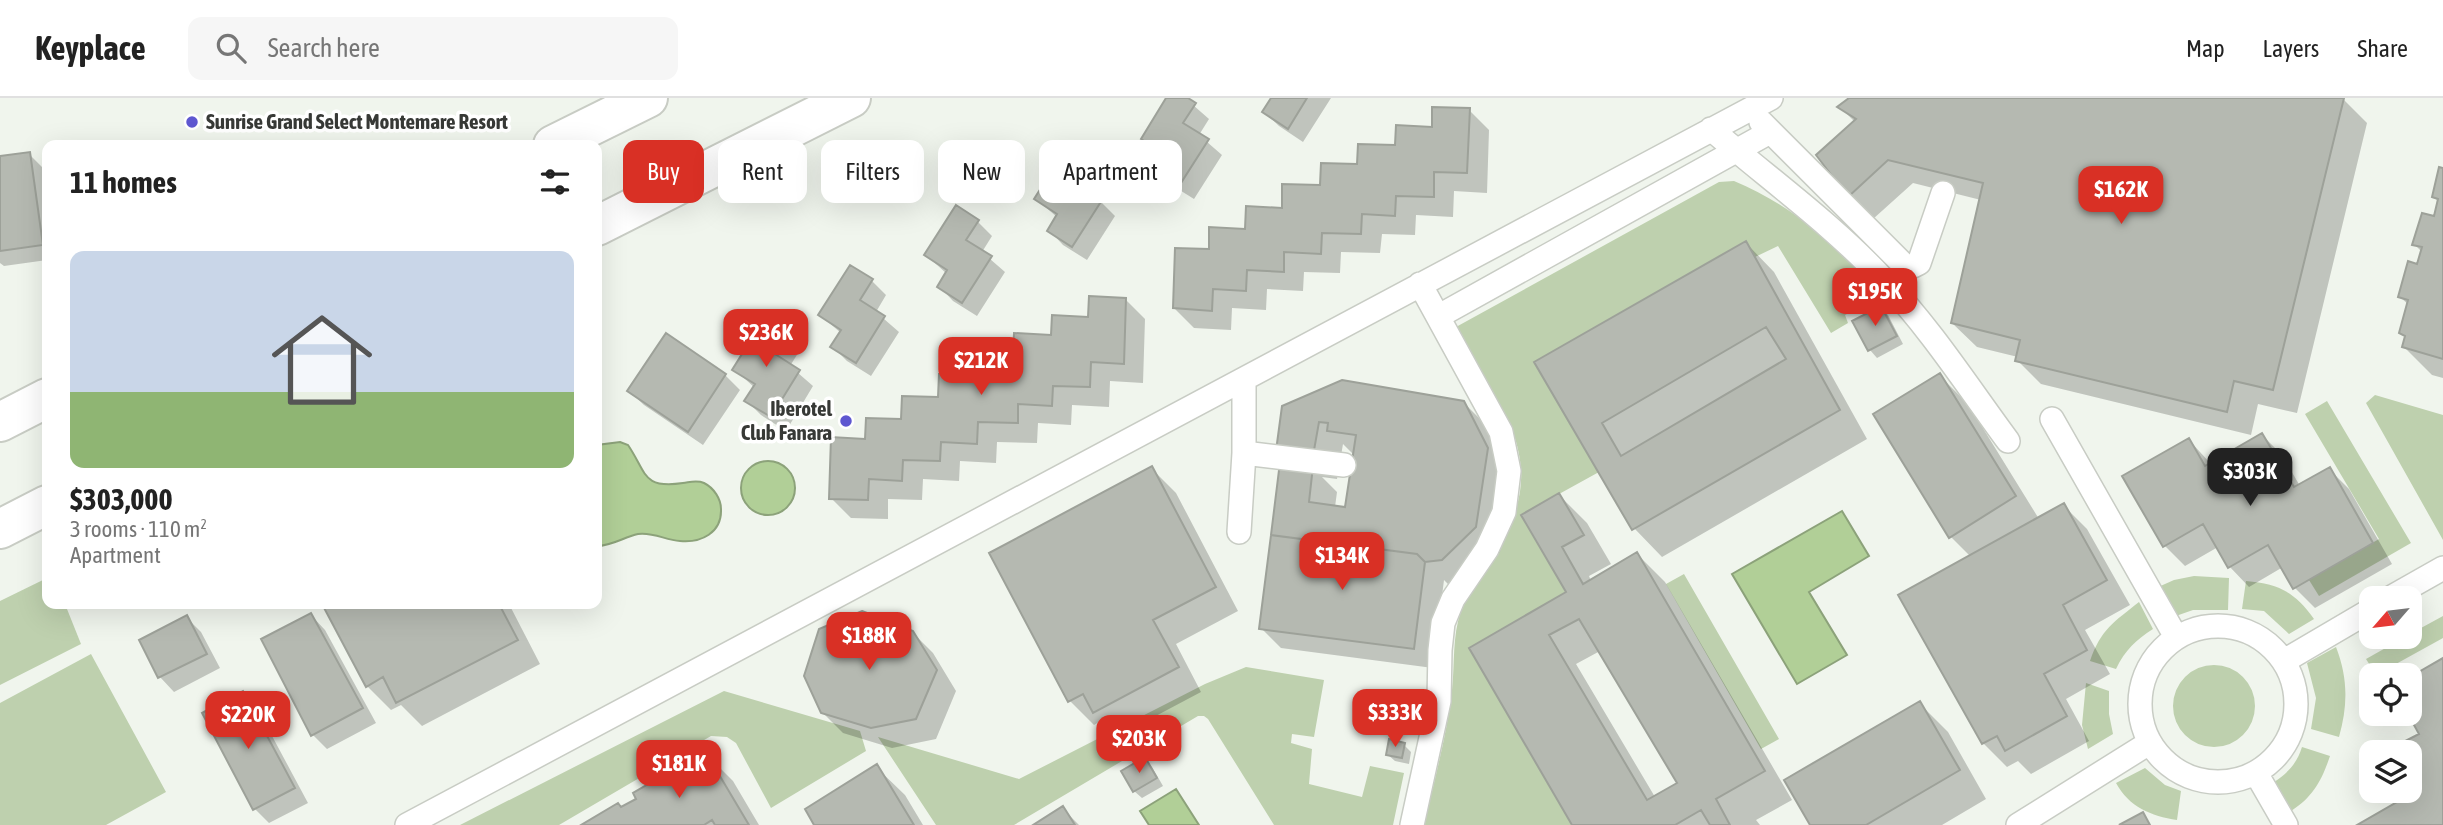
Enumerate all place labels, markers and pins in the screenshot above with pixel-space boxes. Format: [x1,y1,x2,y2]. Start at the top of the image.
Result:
place label: Sunrise Grand Select Montemare Resort [206,109,508,133]
marker: Sunrise Grand Select Montemare Resort [184,114,200,130]
pin: $162K [2072,166,2170,226]
pin: $195K [1826,268,1924,328]
pin: $236K [717,310,815,369]
pin: $212K [932,338,1030,397]
place label: Iberotel Club Fanara [741,396,832,444]
marker: Iberotel Club Fanara [838,413,854,429]
pin: $303K [2201,448,2299,508]
pin: $134K [1293,532,1391,592]
pin: $188K [820,612,918,672]
pin: $333K [1346,690,1444,749]
pin: $220K [199,692,297,751]
pin: $203K [1090,716,1188,775]
pin: $181K [630,740,728,800]

